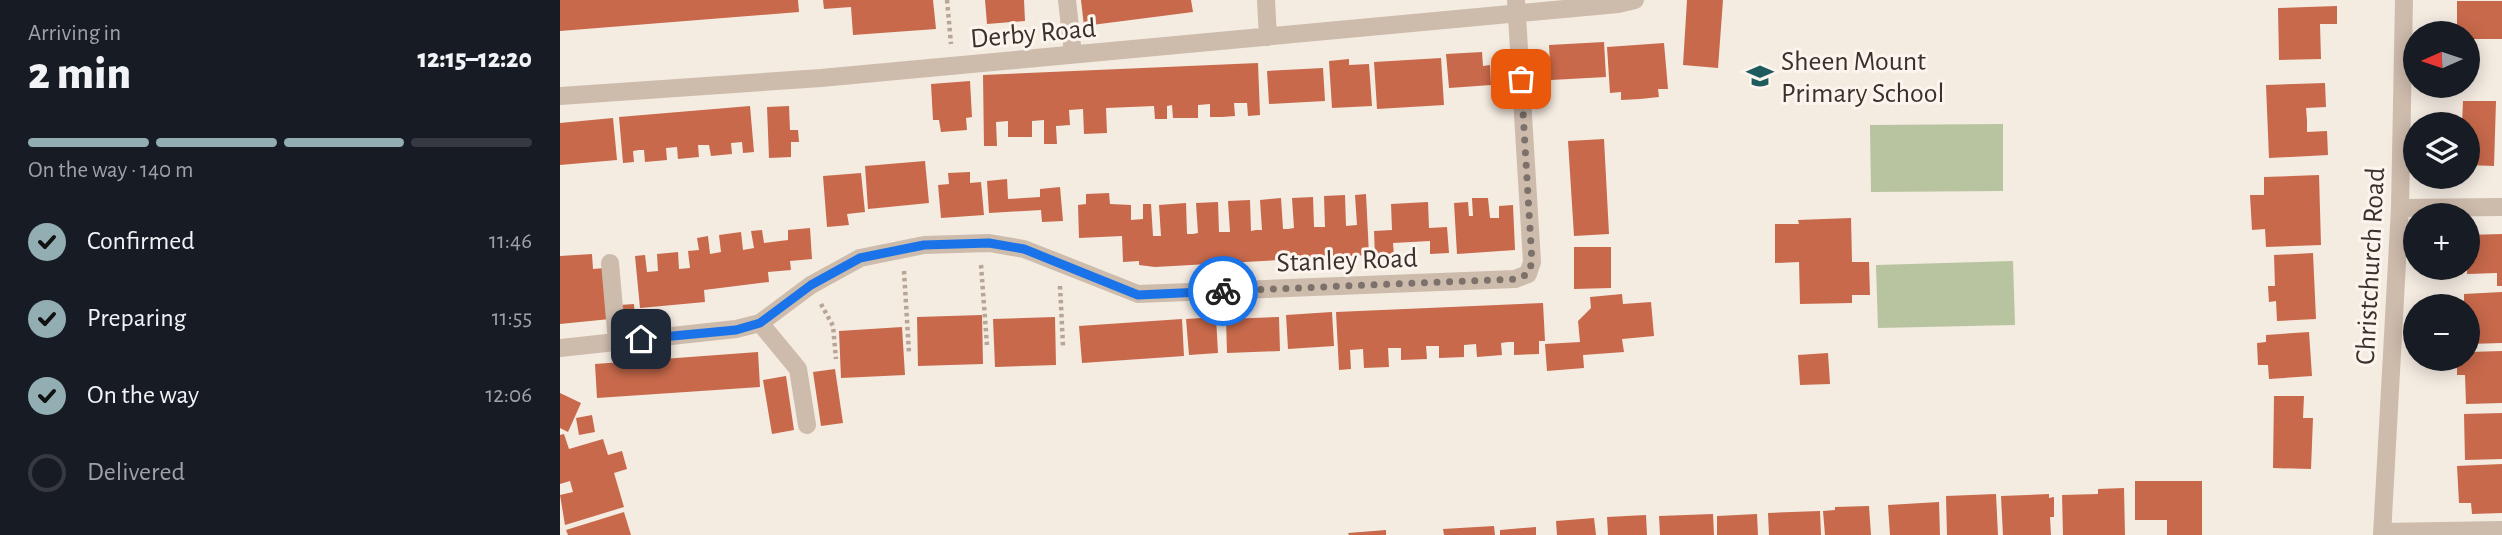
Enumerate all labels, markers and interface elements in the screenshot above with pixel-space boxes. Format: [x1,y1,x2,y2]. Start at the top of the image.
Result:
street label: Derby Road [969,15,1097,53]
north arrow [2403,21,2480,98]
map controls [2403,21,2480,371]
text: Arriving in [28,22,121,45]
text: 12:15–12:20 [417,46,532,72]
place label: Sheen Mount Primary School [1781,48,1944,108]
pin [1491,49,1551,109]
text: 2 min [28,51,131,97]
icon: bag [1502,60,1540,98]
school or university icon: Sheen Mount Primary School [1745,61,1775,91]
button: layers [2403,112,2480,189]
text: On the way · 140 m [28,159,193,182]
street label: Christchurch Road [2352,167,2390,365]
button: + [2403,203,2480,280]
icon: check [28,223,66,261]
text: Confirmed [87,228,195,254]
text: 11:46 [489,230,532,253]
street label: Stanley Road [1276,245,1418,277]
courier [1188,256,1258,326]
icon: bike [1204,272,1242,310]
button: − [2403,294,2480,371]
icon: check [28,300,66,338]
text: Preparing [87,305,186,331]
text: 11:55 [492,307,532,330]
pin [611,309,671,369]
icon: home [622,320,660,358]
icon: check [28,377,66,415]
text: On the way [87,382,199,408]
text: 12:06 [485,384,532,407]
text: Delivered [87,459,185,485]

